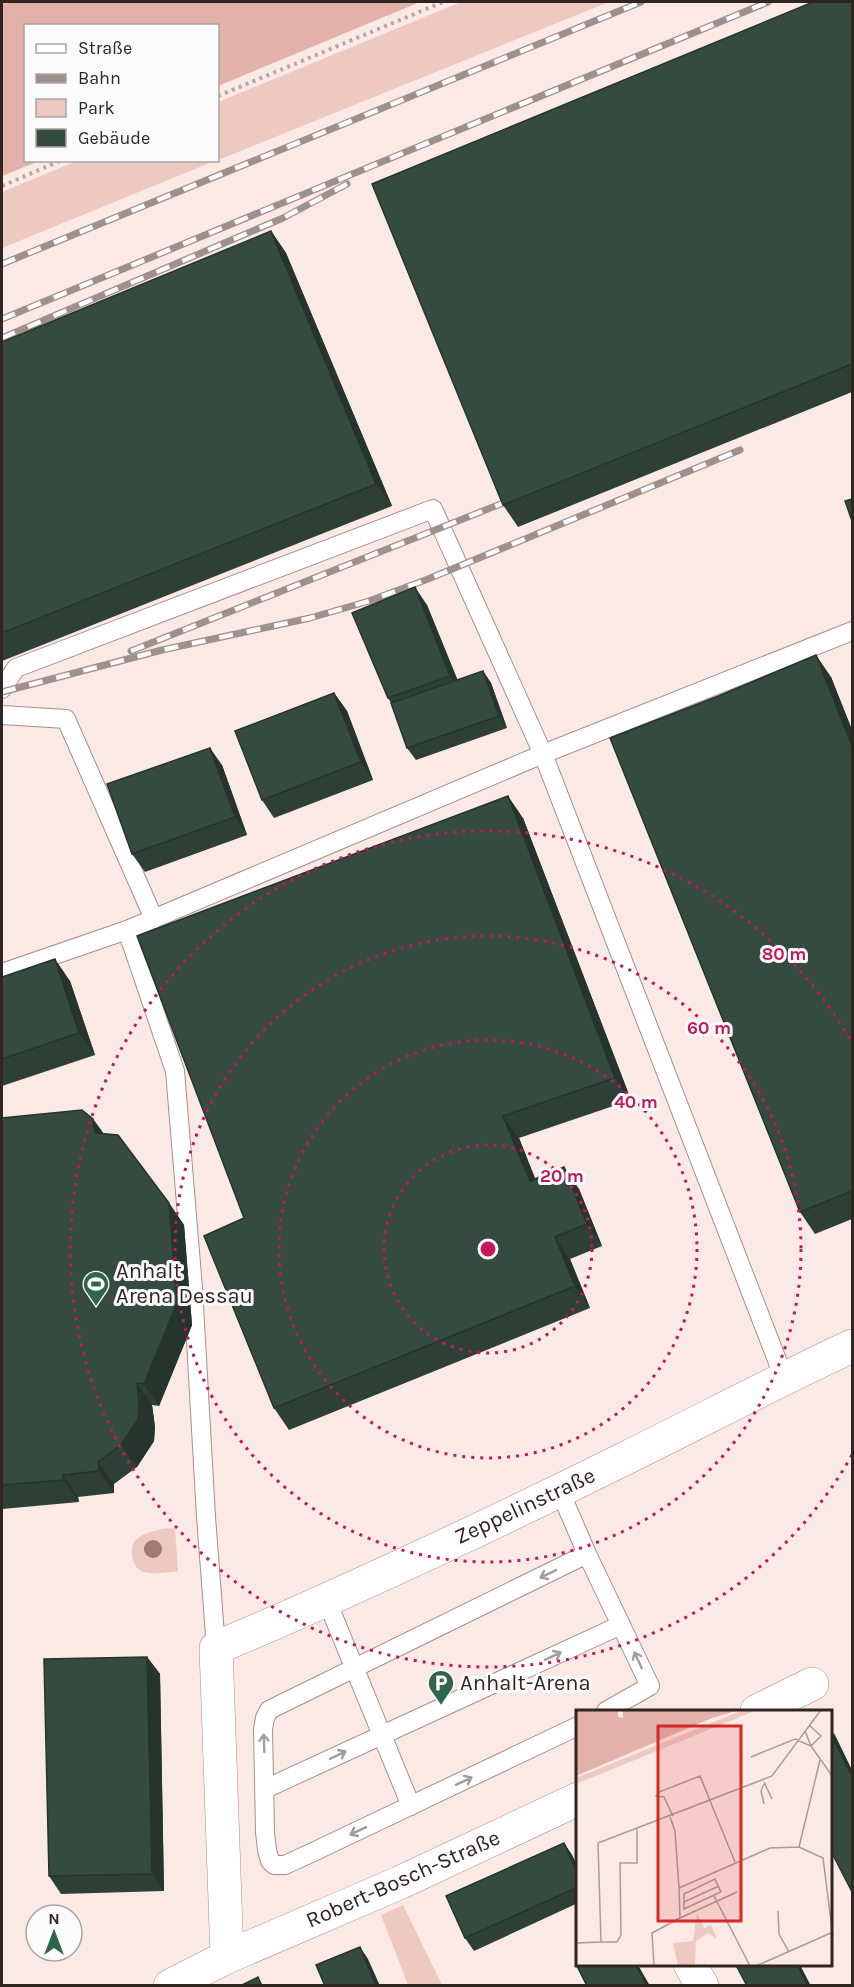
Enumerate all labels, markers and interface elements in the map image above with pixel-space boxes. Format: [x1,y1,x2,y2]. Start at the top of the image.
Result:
legend [24,24,219,162]
text: Straße [78,37,132,59]
text: Bahn [78,67,121,89]
text: Park [78,97,115,119]
text: Gebäude [78,127,150,149]
text: 80 m [762,943,806,965]
text: 60 m [687,1017,731,1039]
text: 40 m [614,1091,658,1113]
text: 20 m [540,1165,584,1187]
centre of rings [478,1239,498,1259]
place label: Anhalt Arena Dessau [116,1258,253,1309]
sports icon: Anhalt Arena Dessau [81,1269,111,1307]
street label: Zeppelinstraße [451,1462,599,1550]
one-way arrow [539,1568,557,1580]
one-way arrow [543,1650,561,1661]
one-way arrow [631,1652,643,1670]
parking icon: Anhalt-Arena [426,1668,456,1706]
place label: Anhalt-Arena [460,1670,591,1696]
inset map [576,1710,833,1966]
one-way arrow [258,1733,269,1753]
one-way arrow [328,1749,346,1761]
one-way arrow [455,1774,473,1786]
street label: Robert-Bosch-Straße [302,1824,504,1934]
one-way arrow [350,1825,368,1837]
north arrow [24,1903,84,1963]
text: N [48,1909,60,1928]

